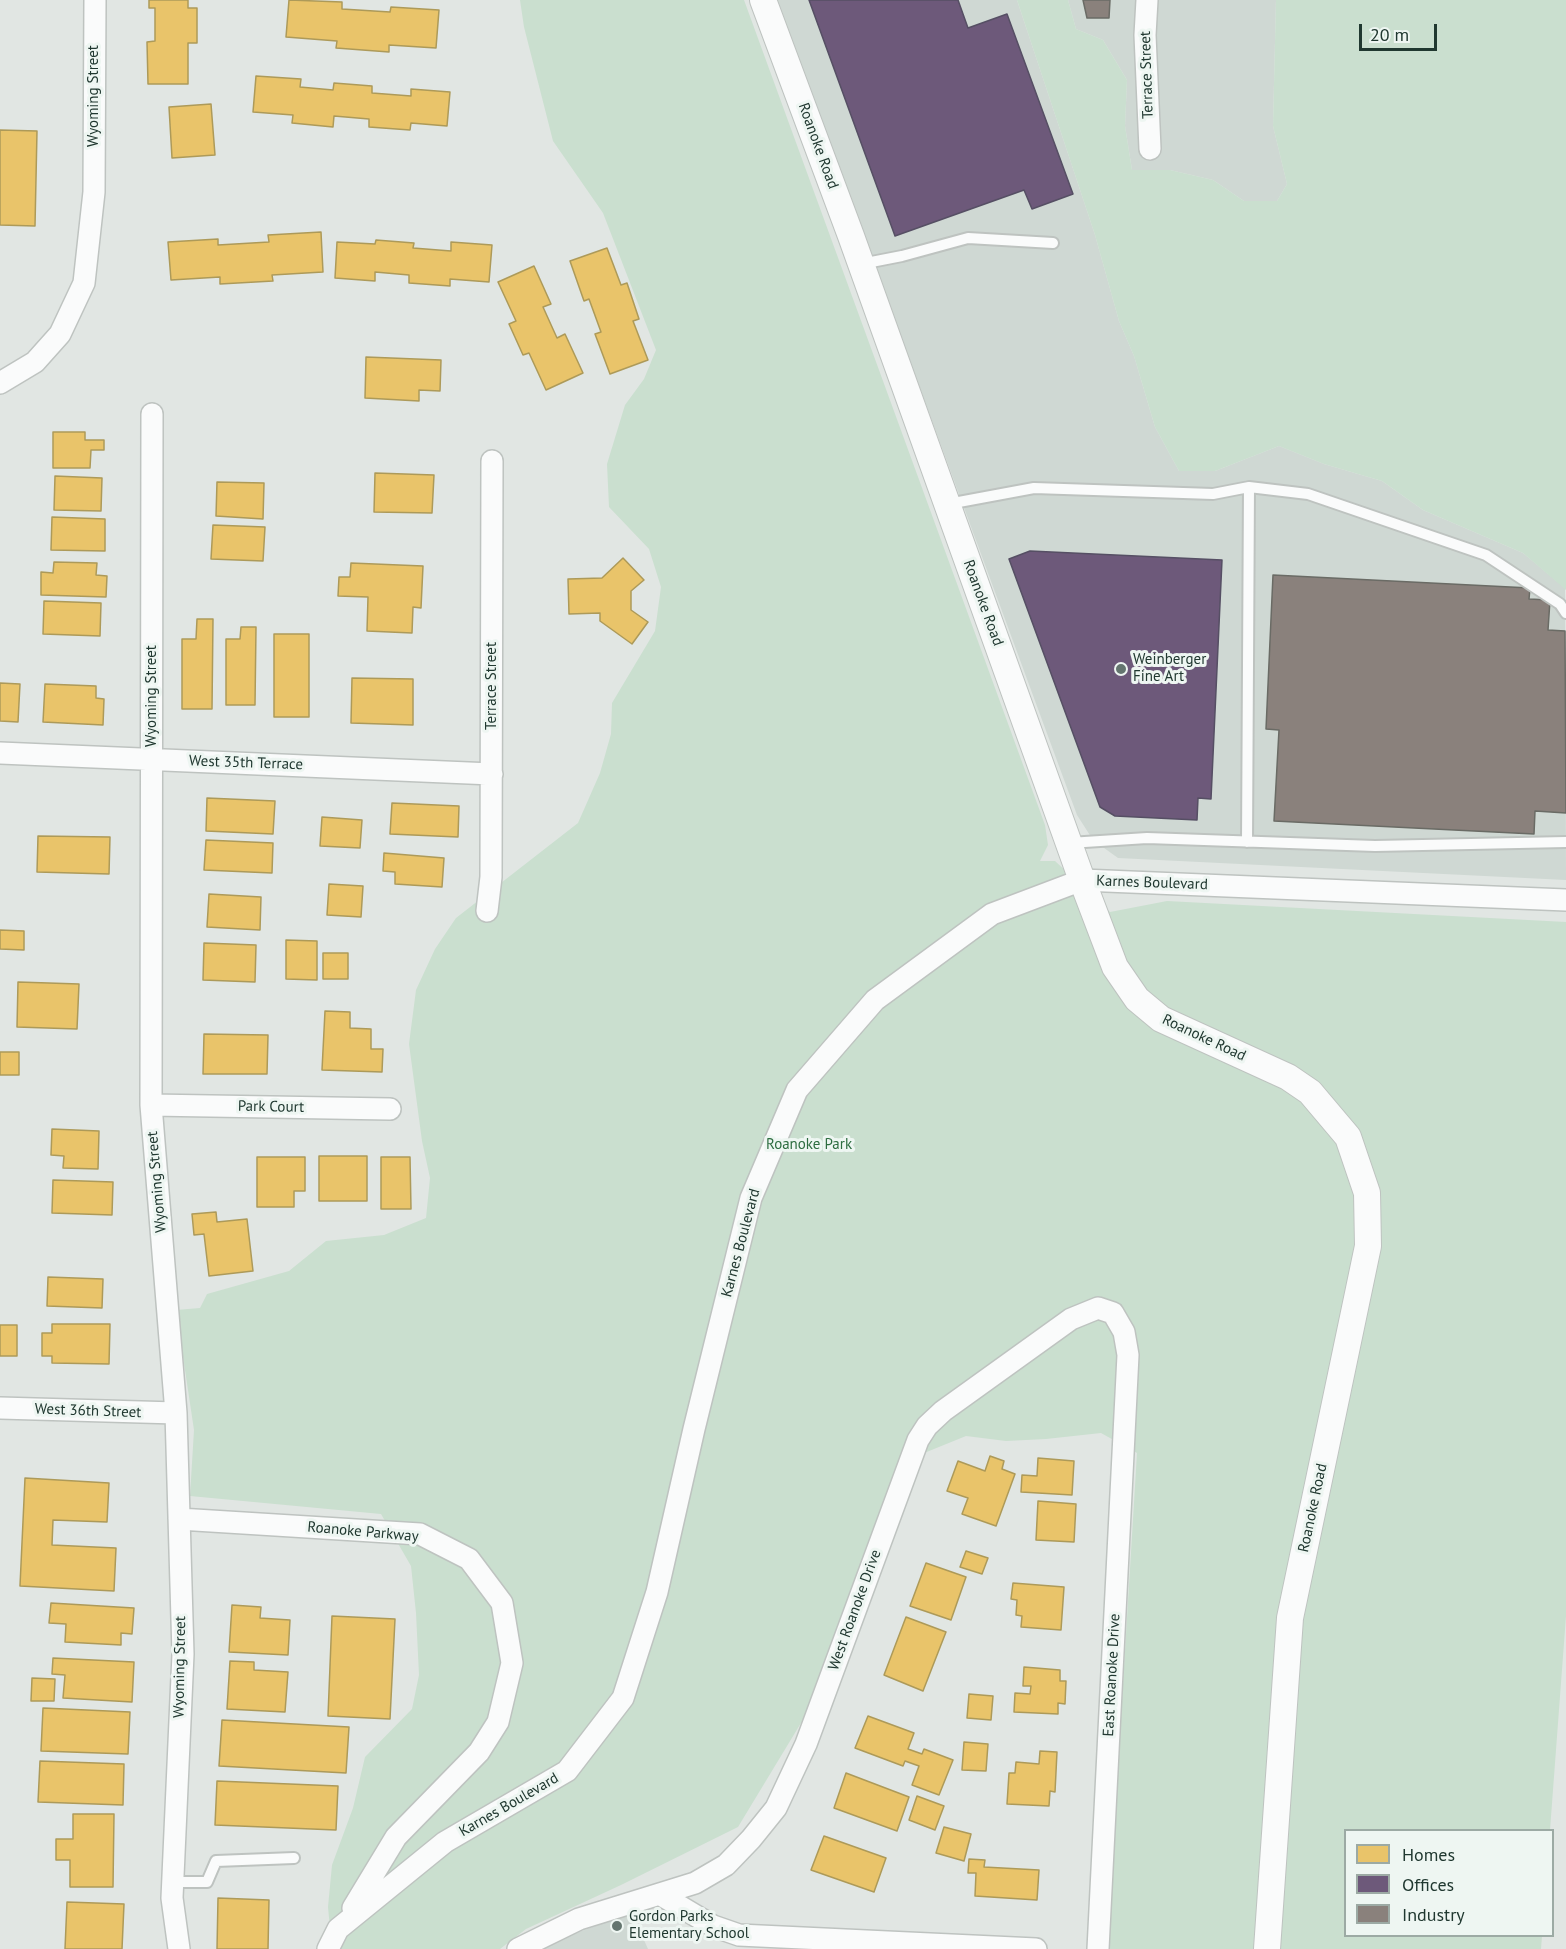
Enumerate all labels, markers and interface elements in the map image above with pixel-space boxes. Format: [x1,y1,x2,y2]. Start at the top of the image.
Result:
scale bar [1362,12,1440,50]
text: 20 m [1370,23,1409,46]
street label: Terrace Street [1136,31,1158,119]
street label: Wyoming Street [85,45,103,147]
street label: Roanoke Road [794,100,842,192]
street label: Roanoke Road [959,557,1007,649]
street label: Terrace Street [483,642,501,730]
street label: Wyoming Street [143,645,161,747]
place label: Weinberger Fine Art [1133,651,1206,686]
marker: Weinberger Fine Art [1114,662,1128,676]
street label: West 35th Terrace [189,752,303,774]
street label: Karnes Boulevard [1096,872,1208,894]
street label: Roanoke Road [1159,1011,1249,1065]
street label: Park Court [238,1097,304,1117]
street label: Wyoming Street [144,1130,170,1234]
park label: Roanoke Park [766,1136,852,1154]
street label: Karnes Boulevard [718,1187,764,1299]
street label: West 36th Street [34,1400,142,1422]
street label: Roanoke Road [1295,1462,1331,1554]
street label: Roanoke Parkway [307,1518,419,1546]
street label: West Roanoke Drive [825,1547,885,1673]
street label: East Roanoke Drive [1100,1613,1124,1737]
street label: Wyoming Street [170,1616,190,1718]
street label: Karnes Boulevard [456,1769,562,1841]
legend [1344,1829,1554,1937]
text: Homes [1402,1843,1455,1866]
text: Offices [1402,1873,1454,1896]
text: Industry [1402,1903,1465,1926]
place label: Gordon Parks Elementary School [629,1908,749,1943]
marker: Gordon Parks Elementary School [610,1919,624,1933]

